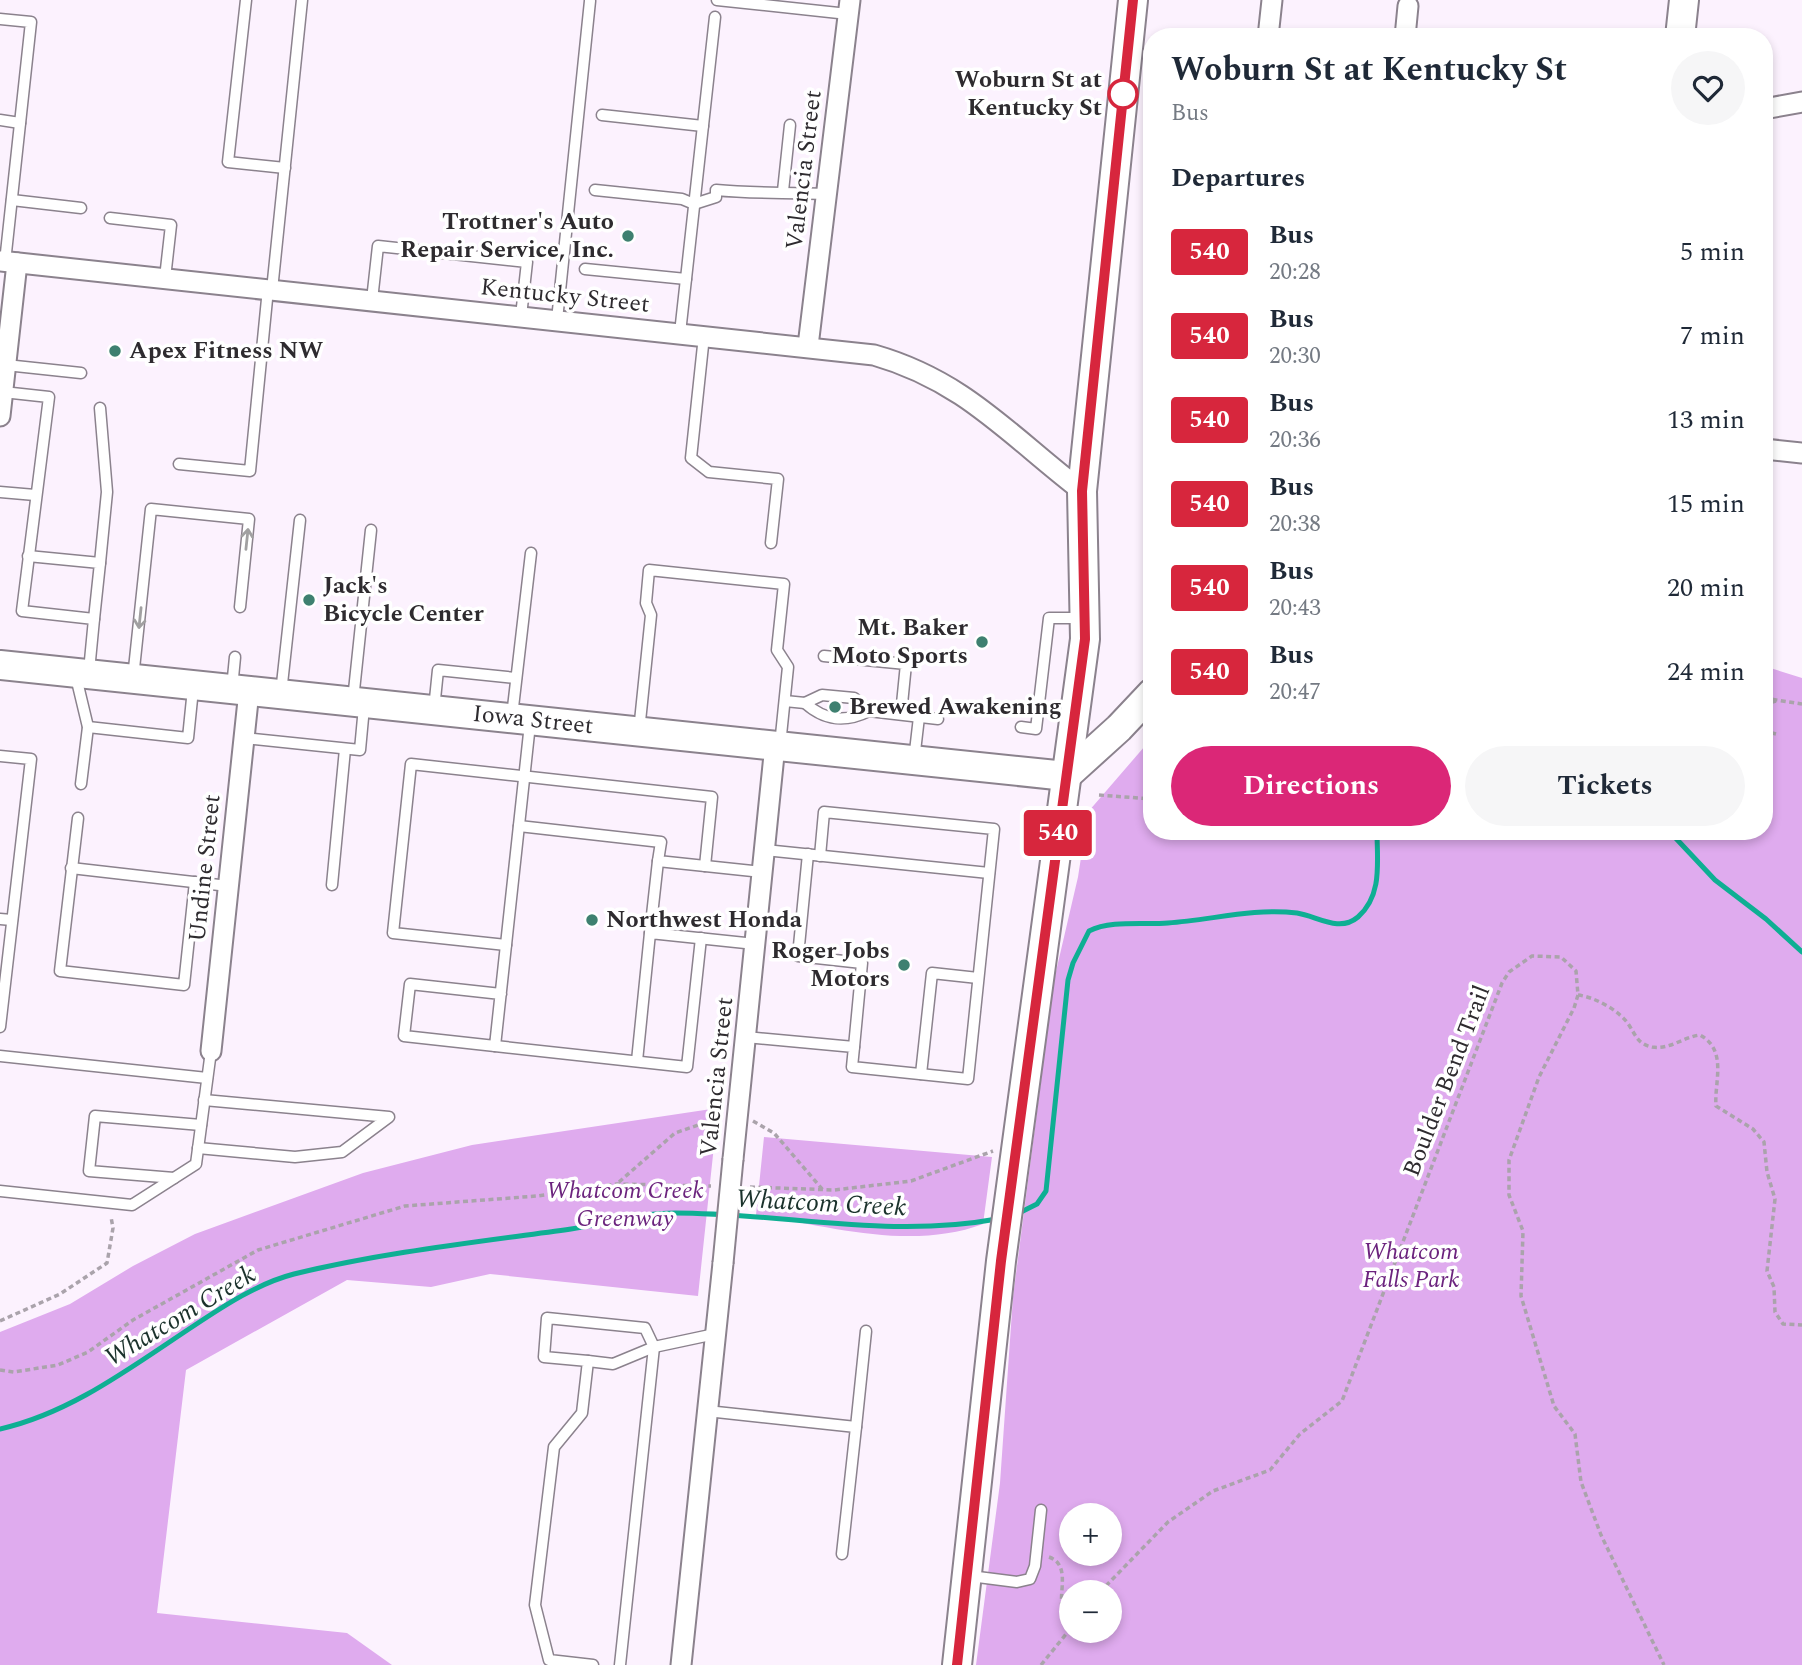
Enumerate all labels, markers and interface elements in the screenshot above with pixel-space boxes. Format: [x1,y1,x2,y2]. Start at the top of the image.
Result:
text: Woburn St at Kentucky St [1171,45,1567,95]
button: heart [1671,51,1745,125]
place label: Woburn St at Kentucky St [955,62,1102,126]
marker: Woburn St at Kentucky St [1108,79,1138,109]
street label: Valencia Street [776,88,832,252]
text: Bus [1171,96,1209,131]
text: Departures [1171,158,1305,198]
place label: Trottner's Auto Repair Service, Inc. [400,204,614,268]
text: Bus [1269,215,1314,255]
marker: Trottner's Auto Repair Service, Inc. [620,228,636,244]
text: 5 min [1680,232,1745,272]
text: 540 [1189,234,1230,270]
text: 20:28 [1269,255,1321,290]
street label: Kentucky Street [479,269,651,323]
text: Bus [1269,299,1314,339]
text: 7 min [1680,316,1745,356]
text: 540 [1189,318,1230,354]
place label: Apex Fitness NW [129,333,323,369]
text: 20:30 [1269,339,1321,374]
marker: Apex Fitness NW [107,343,123,359]
text: Bus [1269,383,1314,423]
text: 13 min [1667,400,1745,440]
text: 540 [1189,402,1230,438]
text: 20:36 [1269,423,1321,458]
text: Bus [1269,467,1314,507]
text: 15 min [1667,484,1745,524]
text: 540 [1189,486,1230,522]
text: 20:38 [1269,507,1321,542]
one-way arrow [241,528,254,550]
text: Bus [1269,551,1314,591]
place label: Jack's Bicycle Center [323,568,484,632]
text: 20 min [1667,568,1745,608]
text: 540 [1189,570,1230,606]
text: 20:43 [1269,591,1321,626]
marker: Jack's Bicycle Center [301,592,317,608]
one-way arrow [133,606,146,628]
place label: Mt. Baker Moto Sports [831,610,969,674]
marker: Mt. Baker Moto Sports [974,634,990,650]
text: Bus [1269,635,1314,675]
text: 24 min [1667,652,1745,692]
text: 540 [1189,654,1230,690]
text: 20:47 [1269,675,1321,710]
place label: Brewed Awakening [849,689,1062,725]
street label: Iowa Street [471,696,595,744]
marker: Brewed Awakening [827,699,843,715]
button: Directions [1171,746,1451,826]
button: Tickets [1465,746,1745,826]
street label: Undine Street [179,792,231,944]
line badge: 540 [1018,810,1098,856]
text: 540 [1038,815,1078,851]
place label: Northwest Honda [606,902,803,938]
marker: Northwest Honda [584,912,600,928]
place label: Roger Jobs Motors [771,933,890,997]
marker: Roger Jobs Motors [896,957,912,973]
street label: Boulder Bend Trail [1394,980,1500,1182]
street label: Valencia Street [691,995,743,1159]
park label: Whatcom Creek Greenway [546,1173,704,1237]
water label: Whatcom Creek [735,1179,907,1227]
park label: Whatcom Falls Park [1362,1234,1460,1298]
water label: Whatcom Creek [96,1255,264,1377]
map controls [1059,1503,1122,1643]
button: + [1059,1503,1122,1566]
button: − [1059,1580,1122,1643]

